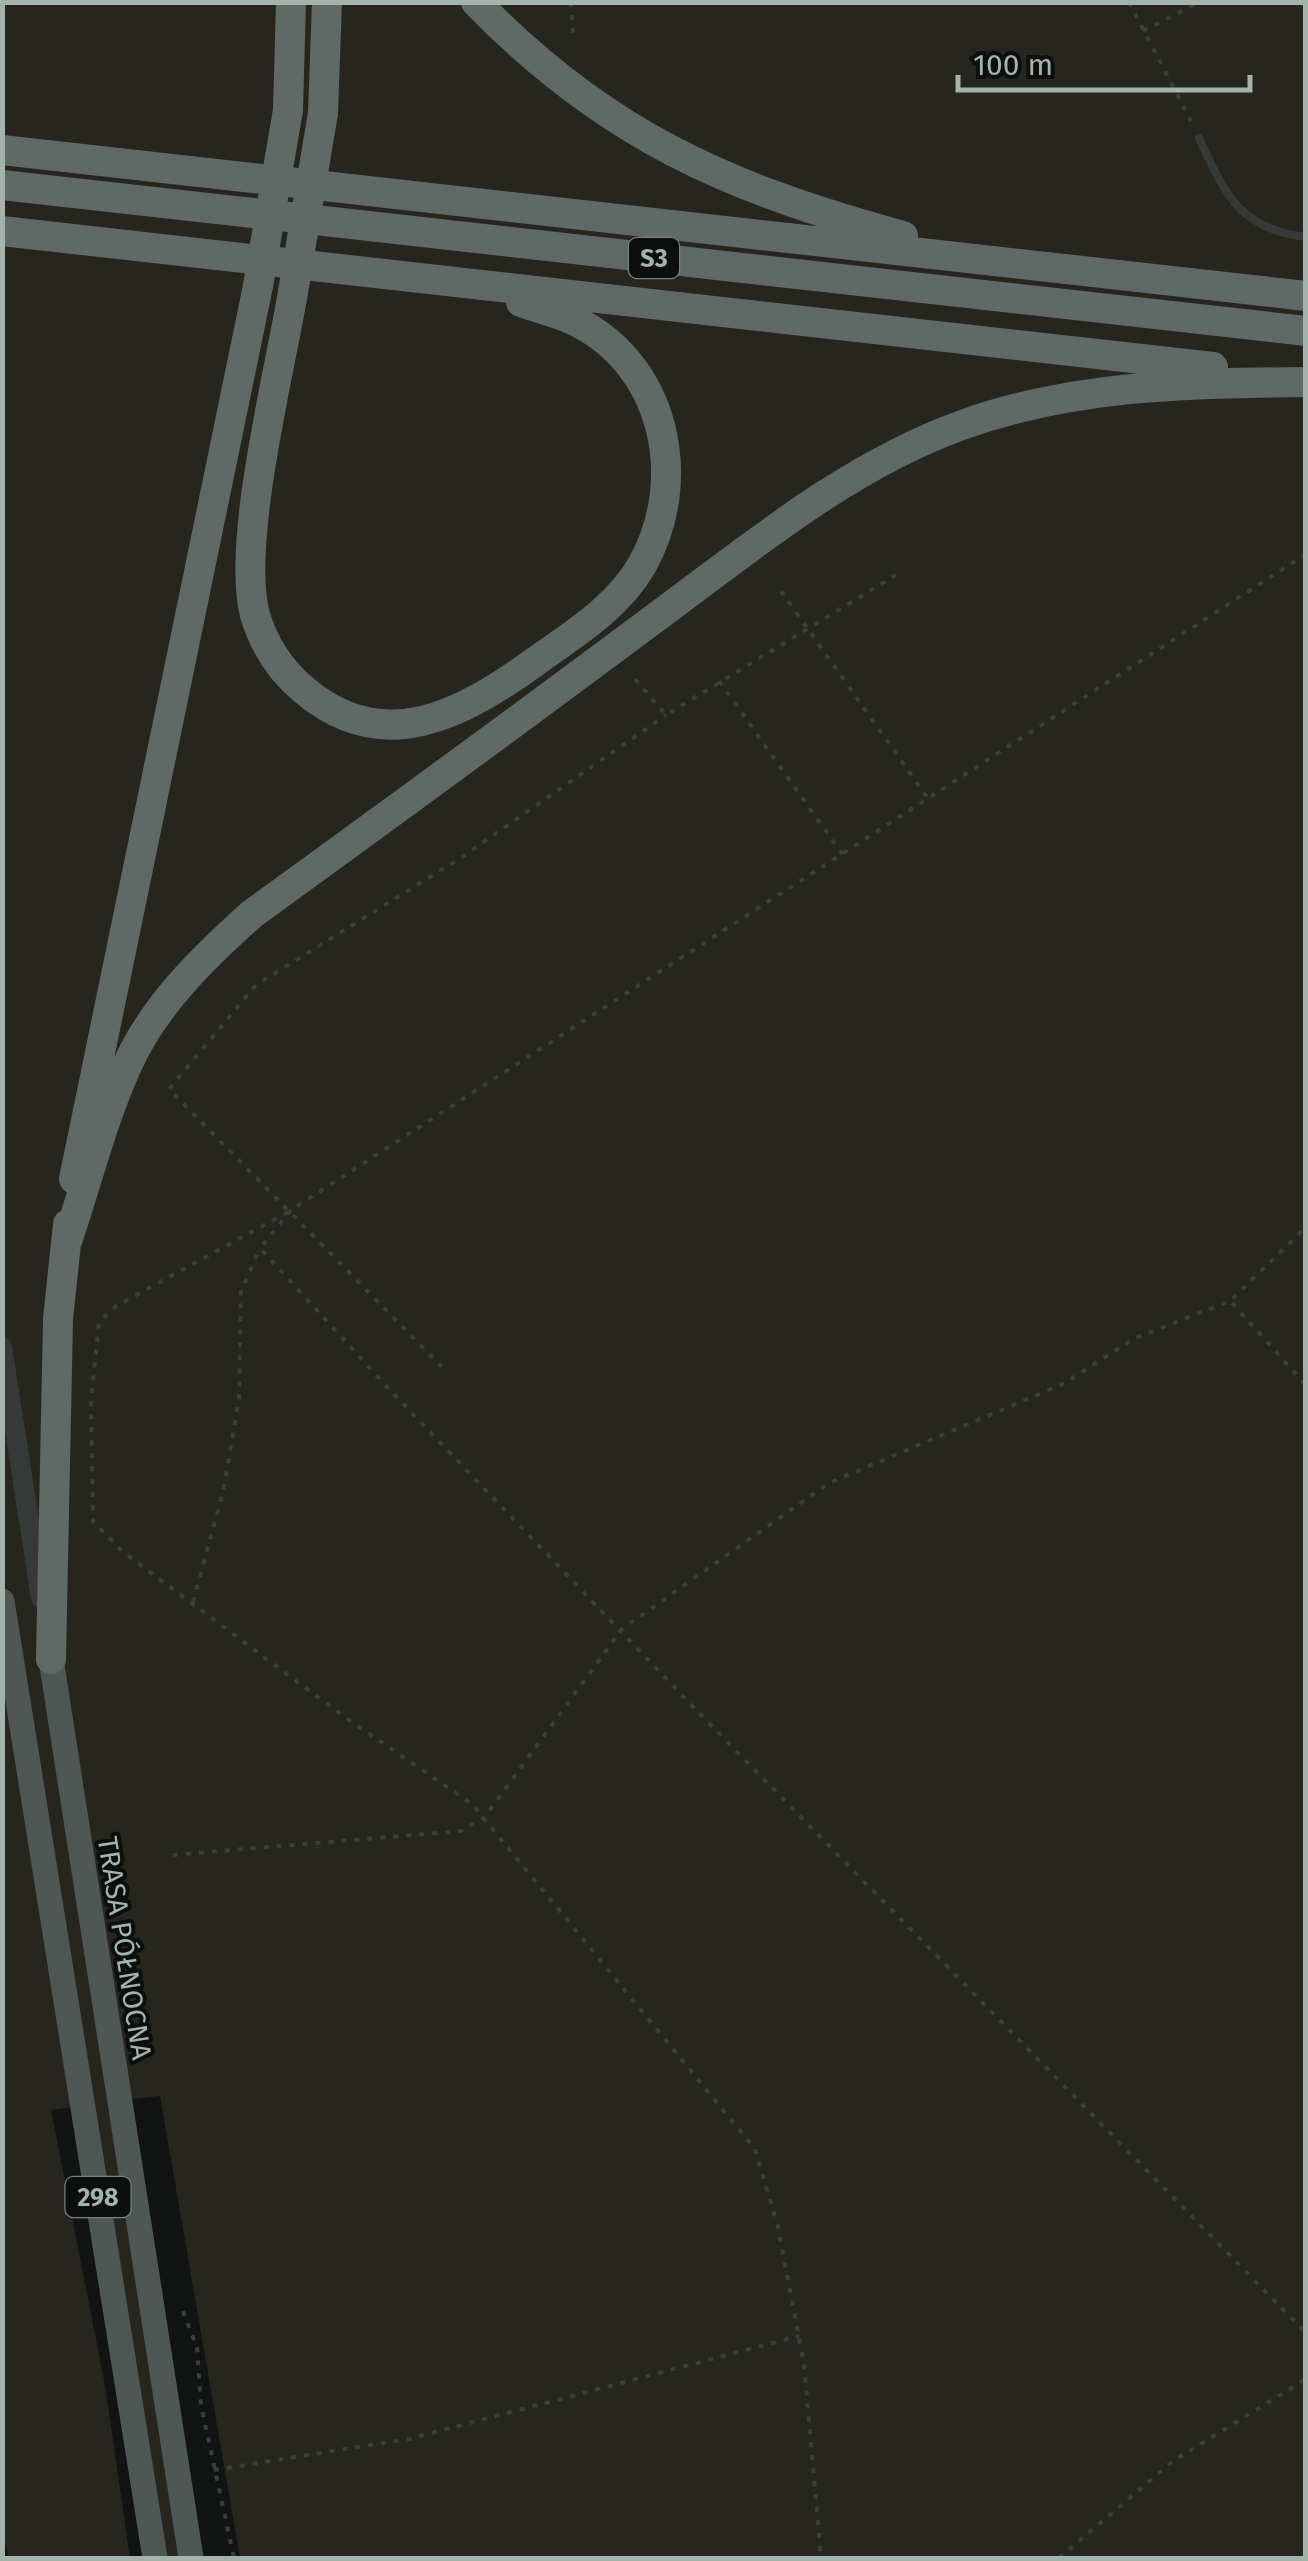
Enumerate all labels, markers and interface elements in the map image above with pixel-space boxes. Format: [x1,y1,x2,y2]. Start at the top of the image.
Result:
scale bar [958,30,1250,92]
text: 100 m [973,47,1053,83]
road number: S3 [629,238,679,278]
street label: TRASA PÓŁNOCNA [91,1834,158,2062]
road number: 298 [66,2177,130,2217]

